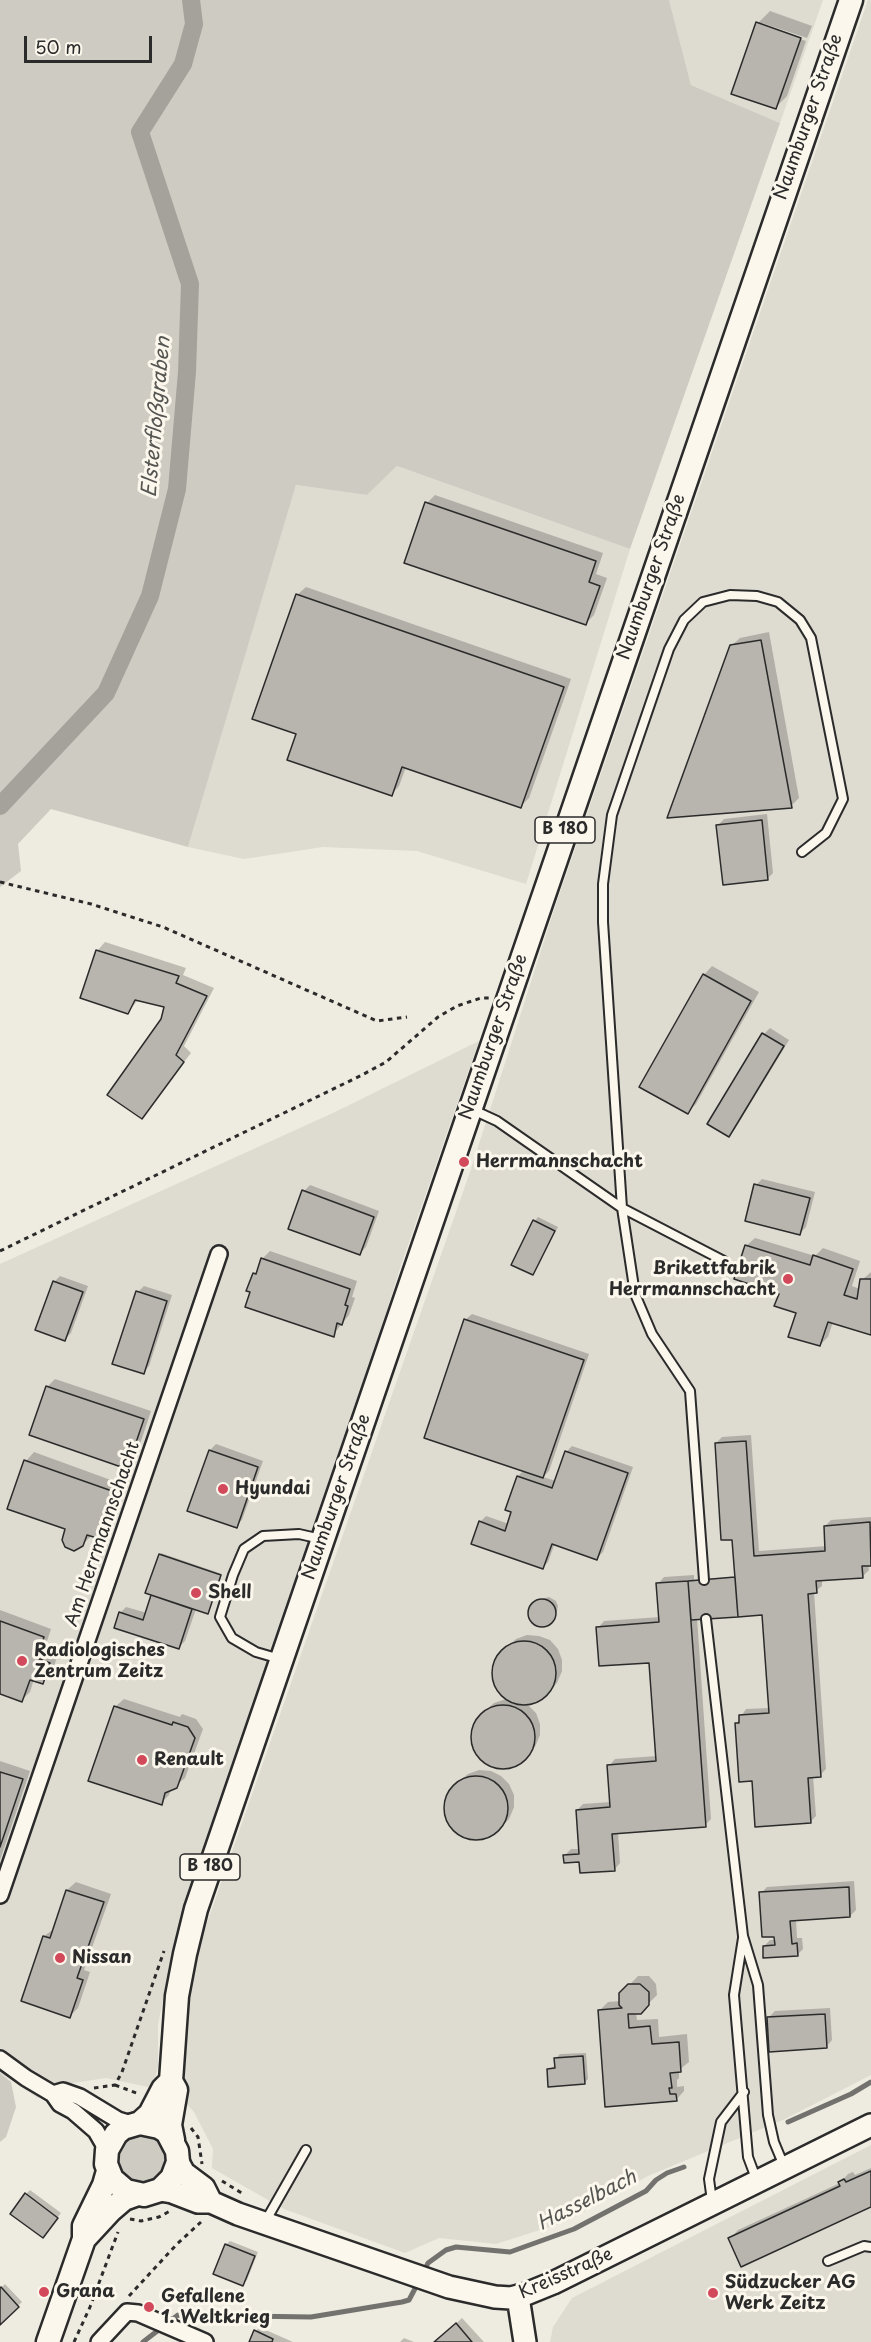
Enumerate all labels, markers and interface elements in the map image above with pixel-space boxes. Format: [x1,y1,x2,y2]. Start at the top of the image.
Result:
scale bar [27,24,154,62]
street label: Naumburger Straße [770,31,848,203]
text: 50 m [35,33,82,60]
water label: Elsterfloßgraben [138,336,176,498]
street label: Naumburger Straße [613,491,691,663]
road number: B 180 [535,817,595,843]
street label: Naumburger Straße [455,951,533,1123]
place label: Herrmannschacht [476,1151,643,1173]
marker: Herrmannschacht [457,1155,471,1169]
place label: Brikettfabrik Herrmannschacht [609,1258,776,1300]
marker: Brikettfabrik Herrmannschacht [781,1272,795,1286]
street label: Naumburger Straße [298,1411,376,1583]
street label: Am Herrmannschacht [61,1439,145,1629]
place label: Hyundai [235,1478,310,1500]
marker: Hyundai [216,1482,230,1496]
place label: Shell [208,1582,251,1604]
marker: Shell [189,1586,203,1600]
place label: Radiologisches Zentrum Zeitz [34,1640,165,1682]
marker: Radiologisches Zentrum Zeitz [15,1654,29,1668]
place label: Renault [154,1749,224,1771]
marker: Renault [135,1753,149,1767]
road number: B 180 [180,1854,240,1880]
place label: Nissan [72,1947,132,1969]
marker: Nissan [53,1951,67,1965]
water label: Hasselbach [533,2166,641,2236]
street label: Kreisstraße [516,2244,616,2304]
place label: Südzucker AG Werk Zeitz [725,2272,856,2314]
place label: Grana [56,2281,115,2303]
marker: Grana [37,2285,51,2299]
place label: Gefallene 1. Weltkrieg [161,2286,270,2328]
marker: Südzucker AG Werk Zeitz [706,2286,720,2300]
marker: Gefallene 1. Weltkrieg [142,2300,156,2314]

